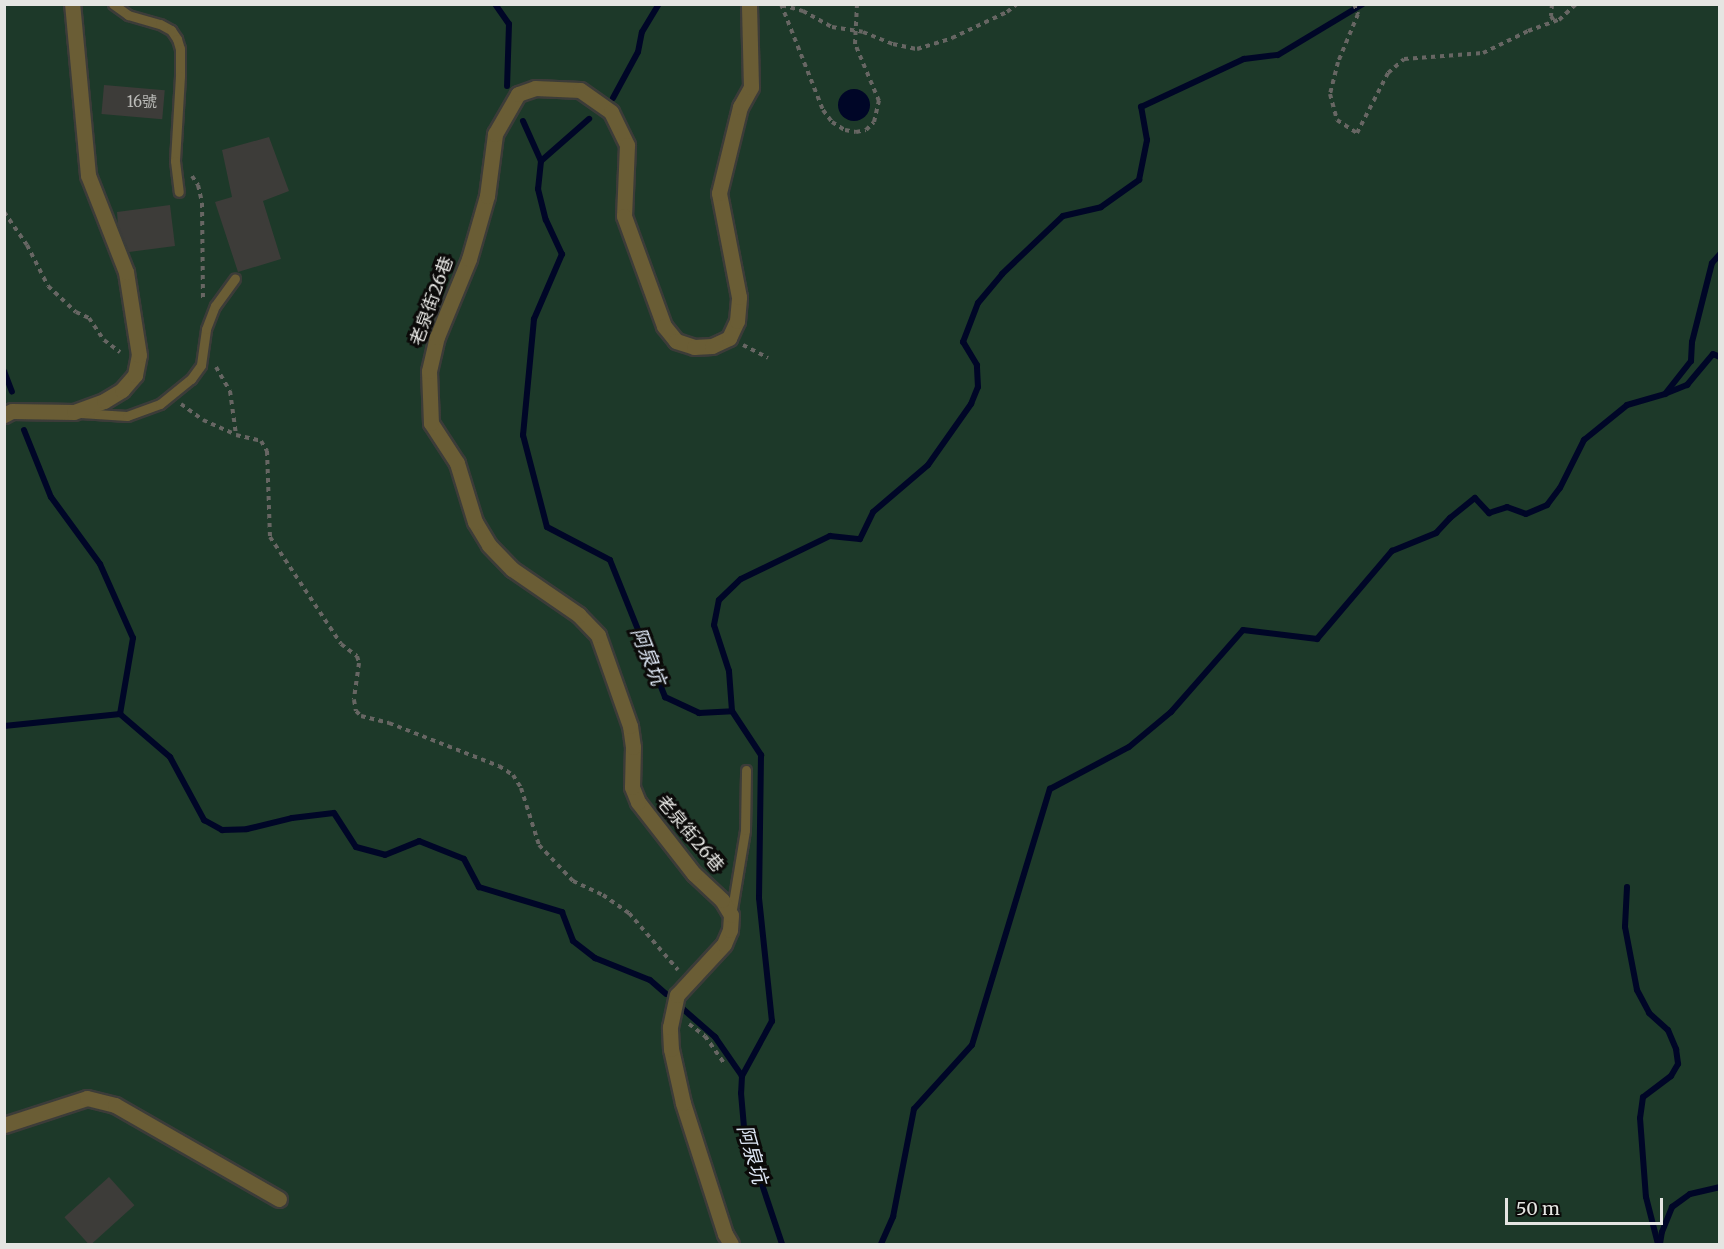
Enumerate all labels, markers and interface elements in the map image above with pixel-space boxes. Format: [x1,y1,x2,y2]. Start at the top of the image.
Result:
house number: 16號 [127,93,157,111]
street label: 老泉街26巷 [406,254,458,348]
water label: 阿泉坑 [627,624,671,688]
street label: 老泉街26巷 [652,791,728,877]
water label: 阿泉坑 [733,1122,773,1186]
scale bar [1508,1186,1666,1224]
text: 50 m [1516,1197,1560,1220]

